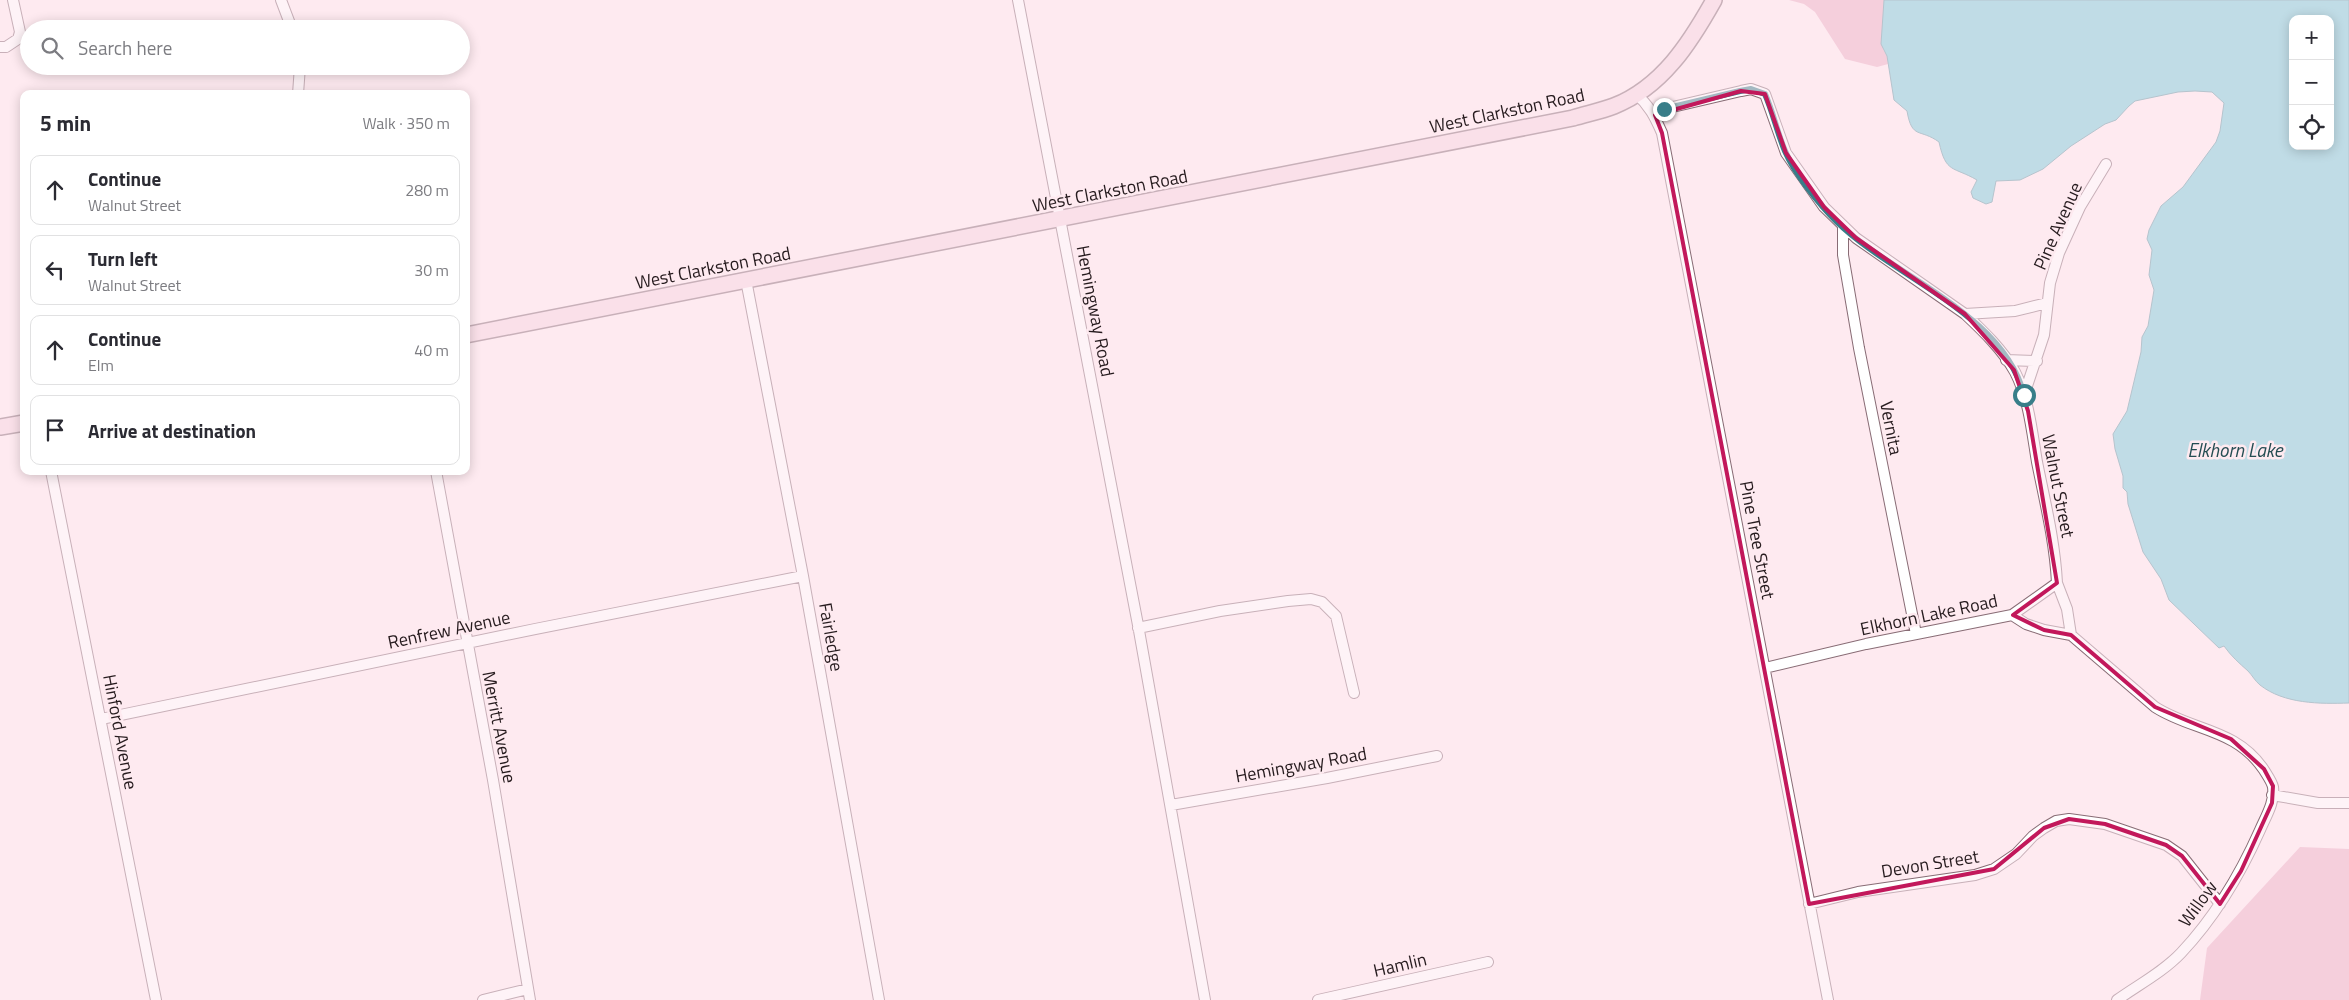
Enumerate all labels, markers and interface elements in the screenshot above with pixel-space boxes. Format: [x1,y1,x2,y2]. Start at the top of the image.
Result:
map controls [2289,15,2334,150]
button: + [2289,15,2334,60]
search box [20,20,470,75]
text: Search here [78,33,172,62]
icon: search [38,34,66,62]
button: − [2289,60,2334,105]
street label: West Clarkston Road [1427,81,1587,140]
route end [1653,98,1676,121]
button: locate [2289,105,2334,150]
text: 5 min [40,107,91,139]
text: Walk · 350 m [362,111,450,135]
street label: West Clarkston Road [1030,162,1190,219]
text: Continue [88,164,161,193]
icon: ahead [41,176,69,204]
text: 280 m [405,178,449,202]
street label: Pine Avenue [2026,178,2089,274]
text: Walnut Street [88,193,181,217]
street label: West Clarkston Road [633,239,793,296]
street label: Hemingway Road [1070,243,1121,379]
text: Turn left [88,244,158,273]
icon: left [41,256,69,284]
text: 30 m [414,258,449,282]
text: Walnut Street [88,273,181,297]
text: Continue [88,324,161,353]
icon: ahead [41,336,69,364]
text: 40 m [414,338,449,362]
text: Elm [88,353,114,377]
route start [2013,384,2036,407]
street label: Vernita [1873,399,1910,457]
icon: arrive [41,416,69,444]
text: Arrive at destination [88,416,256,445]
street label: Walnut Street [2035,432,2082,541]
water label: Elkhorn Lake [2187,435,2284,464]
street label: Pine Tree Street [1733,479,1782,602]
street label: Elkhorn Lake Road [1858,587,2000,642]
street label: Fairledge [812,601,851,673]
street label: Renfrew Avenue [385,603,513,656]
street label: Merritt Avenue [475,669,524,785]
street label: Hinford Avenue [96,672,145,792]
street label: Hemingway Road [1233,740,1369,789]
street label: Devon Street [1879,842,1981,885]
street label: Willow [2172,875,2224,932]
street label: Hamlin [1371,945,1429,984]

